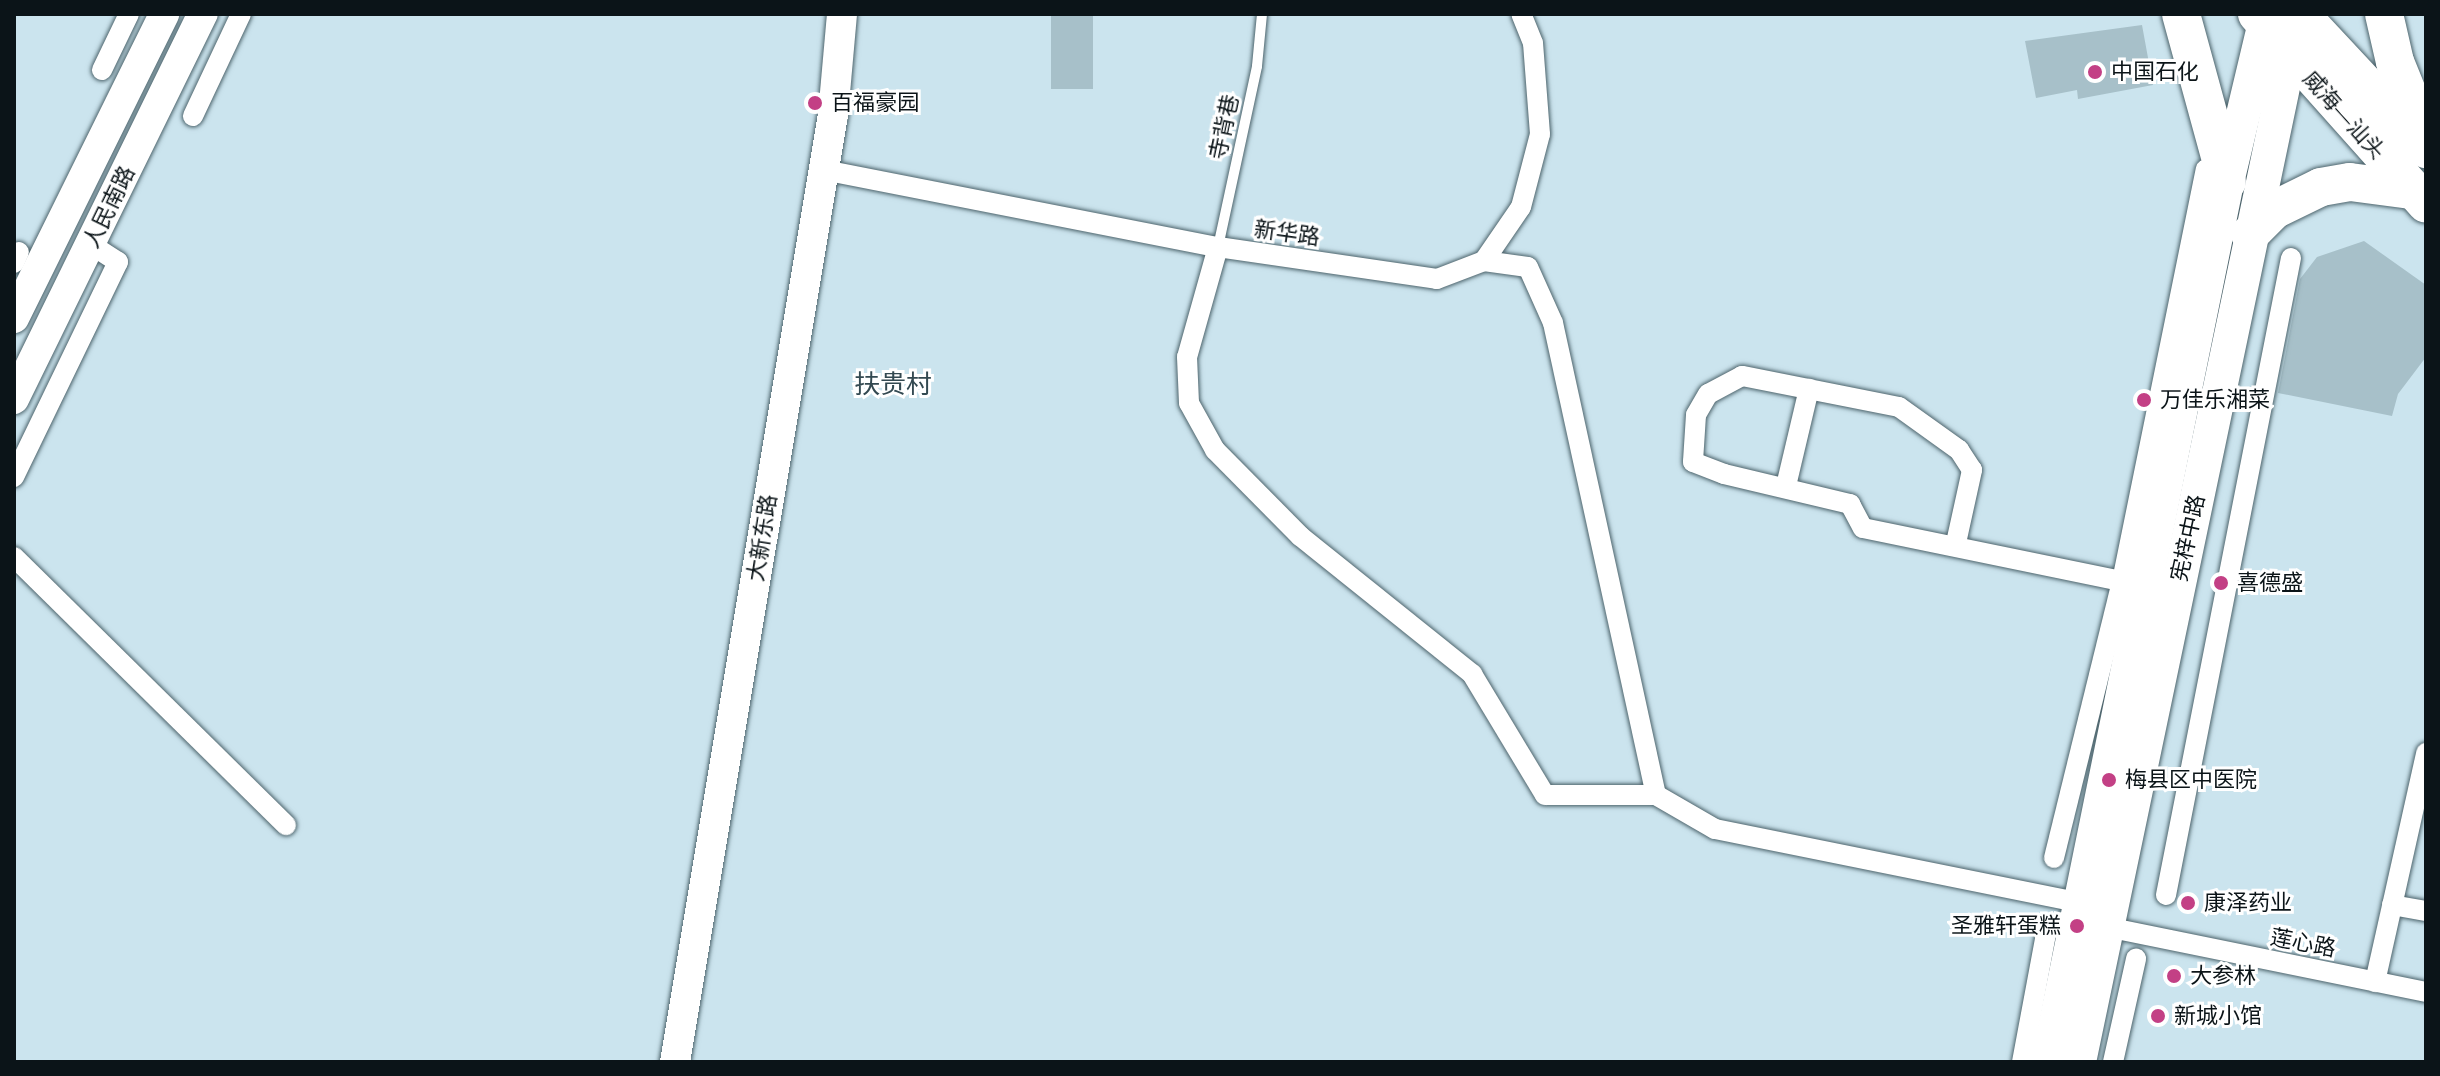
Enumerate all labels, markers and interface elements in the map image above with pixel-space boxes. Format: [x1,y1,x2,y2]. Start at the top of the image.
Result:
place label: 中国石化 [2111,59,2199,85]
marker: 中国石化 [2086,63,2104,81]
street label: 威海—汕头 [2298,65,2390,165]
place label: 百福豪园 [831,90,919,116]
street label: 寺背巷 [1204,92,1244,162]
marker: 百福豪园 [806,94,824,112]
street label: 人民南路 [78,162,140,252]
street label: 新华路 [1252,215,1322,251]
district label: 扶贵村 [854,369,932,401]
place label: 万佳乐湘菜 [2160,387,2270,413]
marker: 万佳乐湘菜 [2135,391,2153,409]
street label: 大新东路 [742,492,782,584]
street label: 宪梓中路 [2166,492,2210,584]
place label: 喜德盛 [2237,570,2303,596]
marker: 喜德盛 [2212,574,2230,592]
place label: 梅县区中医院 [2125,767,2257,793]
marker: 梅县区中医院 [2100,771,2118,789]
place label: 康泽药业 [2204,890,2292,916]
marker: 康泽药业 [2179,894,2197,912]
place label: 圣雅轩蛋糕 [1951,913,2061,939]
marker: 圣雅轩蛋糕 [2068,917,2086,935]
street label: 莲心路 [2268,924,2338,962]
place label: 大参林 [2190,963,2256,989]
marker: 大参林 [2165,967,2183,985]
place label: 新城小馆 [2174,1003,2262,1029]
marker: 新城小馆 [2149,1007,2167,1025]

